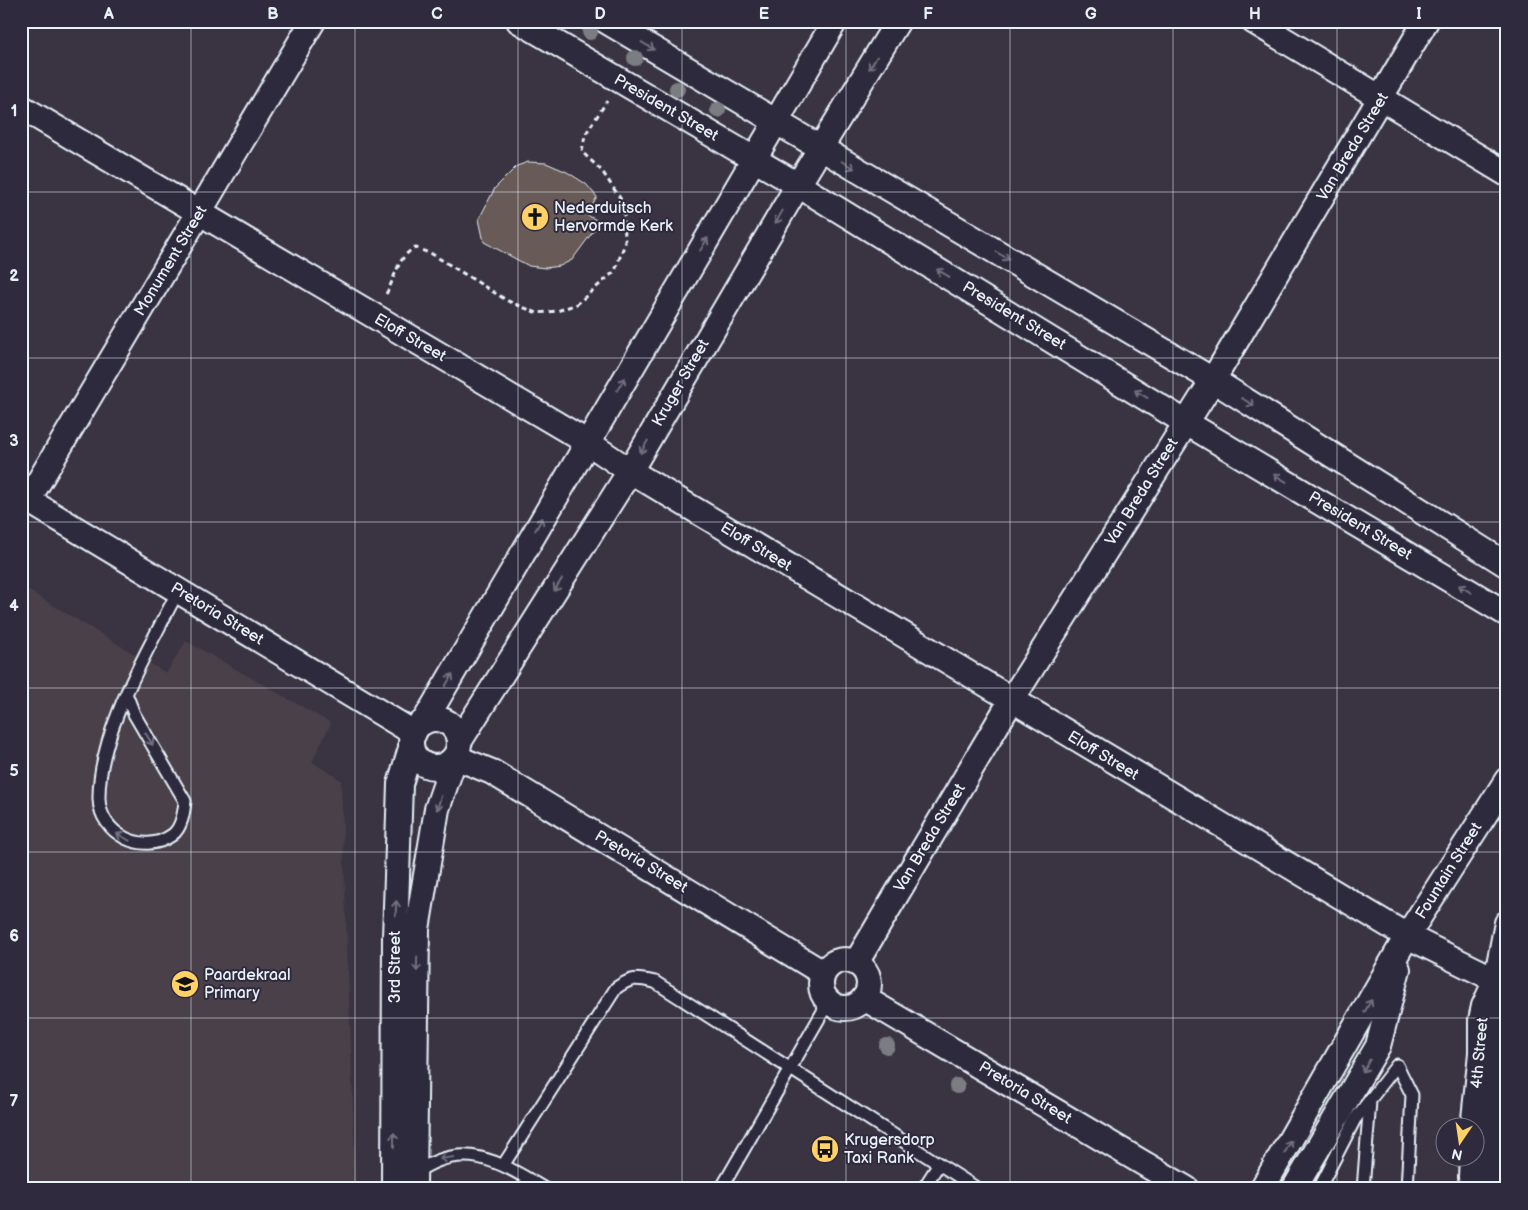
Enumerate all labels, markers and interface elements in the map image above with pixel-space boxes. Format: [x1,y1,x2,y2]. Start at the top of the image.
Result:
text: A [103,5,114,24]
text: B [267,5,279,24]
text: C [431,5,443,24]
text: D [594,5,606,24]
text: E [759,5,769,24]
text: F [923,5,933,24]
text: G [1085,5,1097,24]
text: H [1249,5,1261,24]
text: I [1416,5,1422,24]
one-way arrow [640,42,654,52]
one-way arrow [867,55,877,69]
street label: President Street [610,70,722,146]
street label: Van Breda Street [1313,89,1393,205]
text: 1 [11,102,17,121]
one-way arrow [840,160,855,170]
place label: Nederduitsch Hervormde Kerk [554,199,673,236]
street label: Monument Street [131,202,211,320]
church icon: Nederduitsch Hervormde Kerk [520,202,550,232]
one-way arrow [774,209,784,223]
one-way arrow [699,238,709,252]
one-way arrow [995,252,1009,262]
text: 2 [9,267,19,286]
one-way arrow [936,268,950,278]
street label: President Street [959,278,1069,354]
street label: Eloff Street [371,310,449,366]
street label: Kruger Street [648,336,714,430]
one-way arrow [617,377,627,392]
one-way arrow [1135,389,1149,399]
one-way arrow [1240,397,1254,407]
text: 3 [9,432,19,451]
street label: Van Breda Street [1101,435,1183,549]
one-way arrow [638,440,648,454]
one-way arrow [1274,473,1288,483]
street label: President Street [1305,488,1415,564]
one-way arrow [534,517,544,532]
street label: Eloff Street [717,518,795,576]
one-way arrow [553,578,563,592]
street label: Pretoria Street [167,579,267,649]
one-way arrow [1458,583,1472,593]
text: 4 [9,597,19,616]
one-way arrow [444,673,454,688]
street label: Eloff Street [1064,727,1142,785]
one-way arrow [144,731,154,745]
text: 5 [9,762,19,781]
street label: Van Breda Street [890,780,970,896]
one-way arrow [434,795,444,811]
street label: Fountain Street [1412,819,1486,923]
street label: Pretoria Street [591,827,691,897]
one-way arrow [116,831,130,841]
one-way arrow [391,900,401,916]
text: 6 [9,927,19,946]
street label: 3rd Street [386,931,405,1003]
one-way arrow [412,956,421,972]
place label: Paardekraal Primary [204,966,291,1003]
school or university icon: Paardekraal Primary [170,969,200,999]
one-way arrow [1363,999,1373,1013]
street label: 4th Street [1467,1016,1493,1089]
street label: Pretoria Street [975,1058,1075,1128]
one-way arrow [1361,1058,1371,1072]
text: 7 [10,1092,19,1111]
north arrow [1436,1118,1486,1168]
place label: Krugersdorp Taxi Rank [844,1131,935,1168]
one-way arrow [389,1132,399,1148]
bus stop icon: Krugersdorp Taxi Rank [810,1134,840,1164]
one-way arrow [1283,1141,1293,1155]
text: N [1450,1145,1464,1164]
one-way arrow [440,1153,456,1163]

